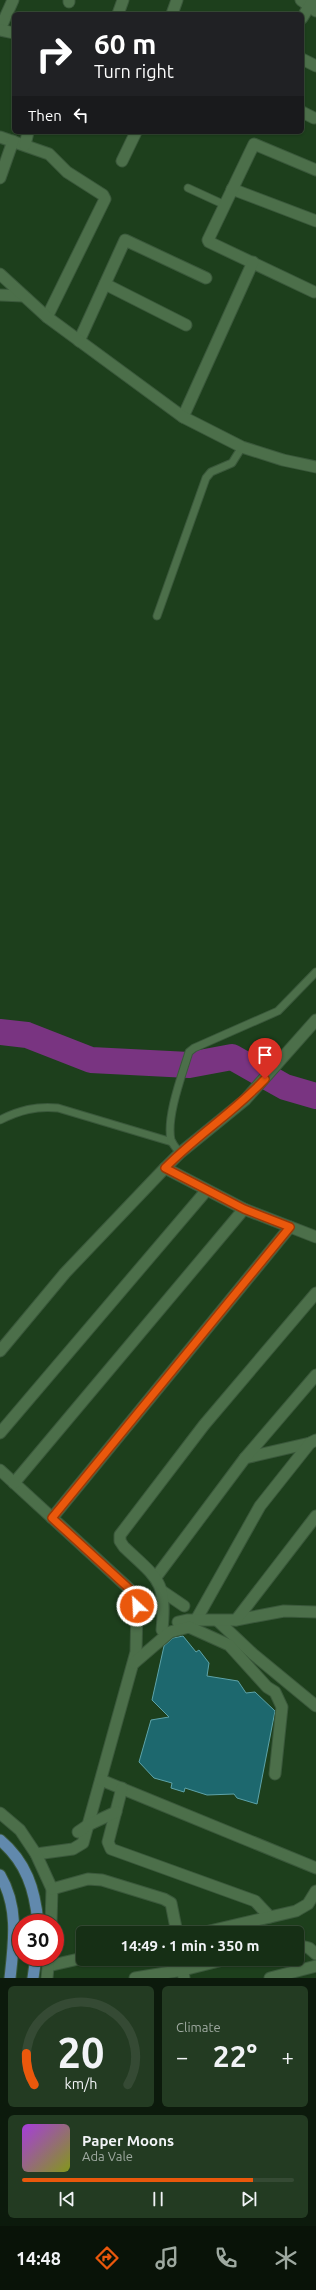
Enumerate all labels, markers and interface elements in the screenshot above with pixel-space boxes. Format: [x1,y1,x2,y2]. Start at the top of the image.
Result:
icon: right [28,28,80,80]
text: 60 m [94,28,156,59]
text: Turn right [94,61,174,81]
icon: left [70,104,92,126]
text: Then [28,107,62,124]
pin [248,1038,282,1079]
icon: arrive [254,1044,276,1066]
position arrow [116,1585,158,1627]
speed limit sign: 30 [12,1914,64,1966]
text: 14:49 · 1 min · 350 m [121,1937,259,1954]
text: Climate [176,2020,221,2034]
text: 20 [58,2028,104,2075]
text: 22° [213,2039,257,2073]
text: − [176,2044,188,2069]
text: + [282,2044,294,2069]
text: km/h [65,2075,97,2091]
text: Paper Moons [82,2132,174,2149]
text: Ada Vale [82,2149,133,2163]
icon: previous [56,2188,78,2210]
icon: pause [147,2188,169,2210]
icon: next [238,2188,260,2210]
icon: directions [93,2244,121,2272]
icon: music [153,2244,181,2272]
icon: phone [212,2244,240,2272]
icon: climate [272,2244,300,2272]
text: 14:48 [16,2248,61,2268]

